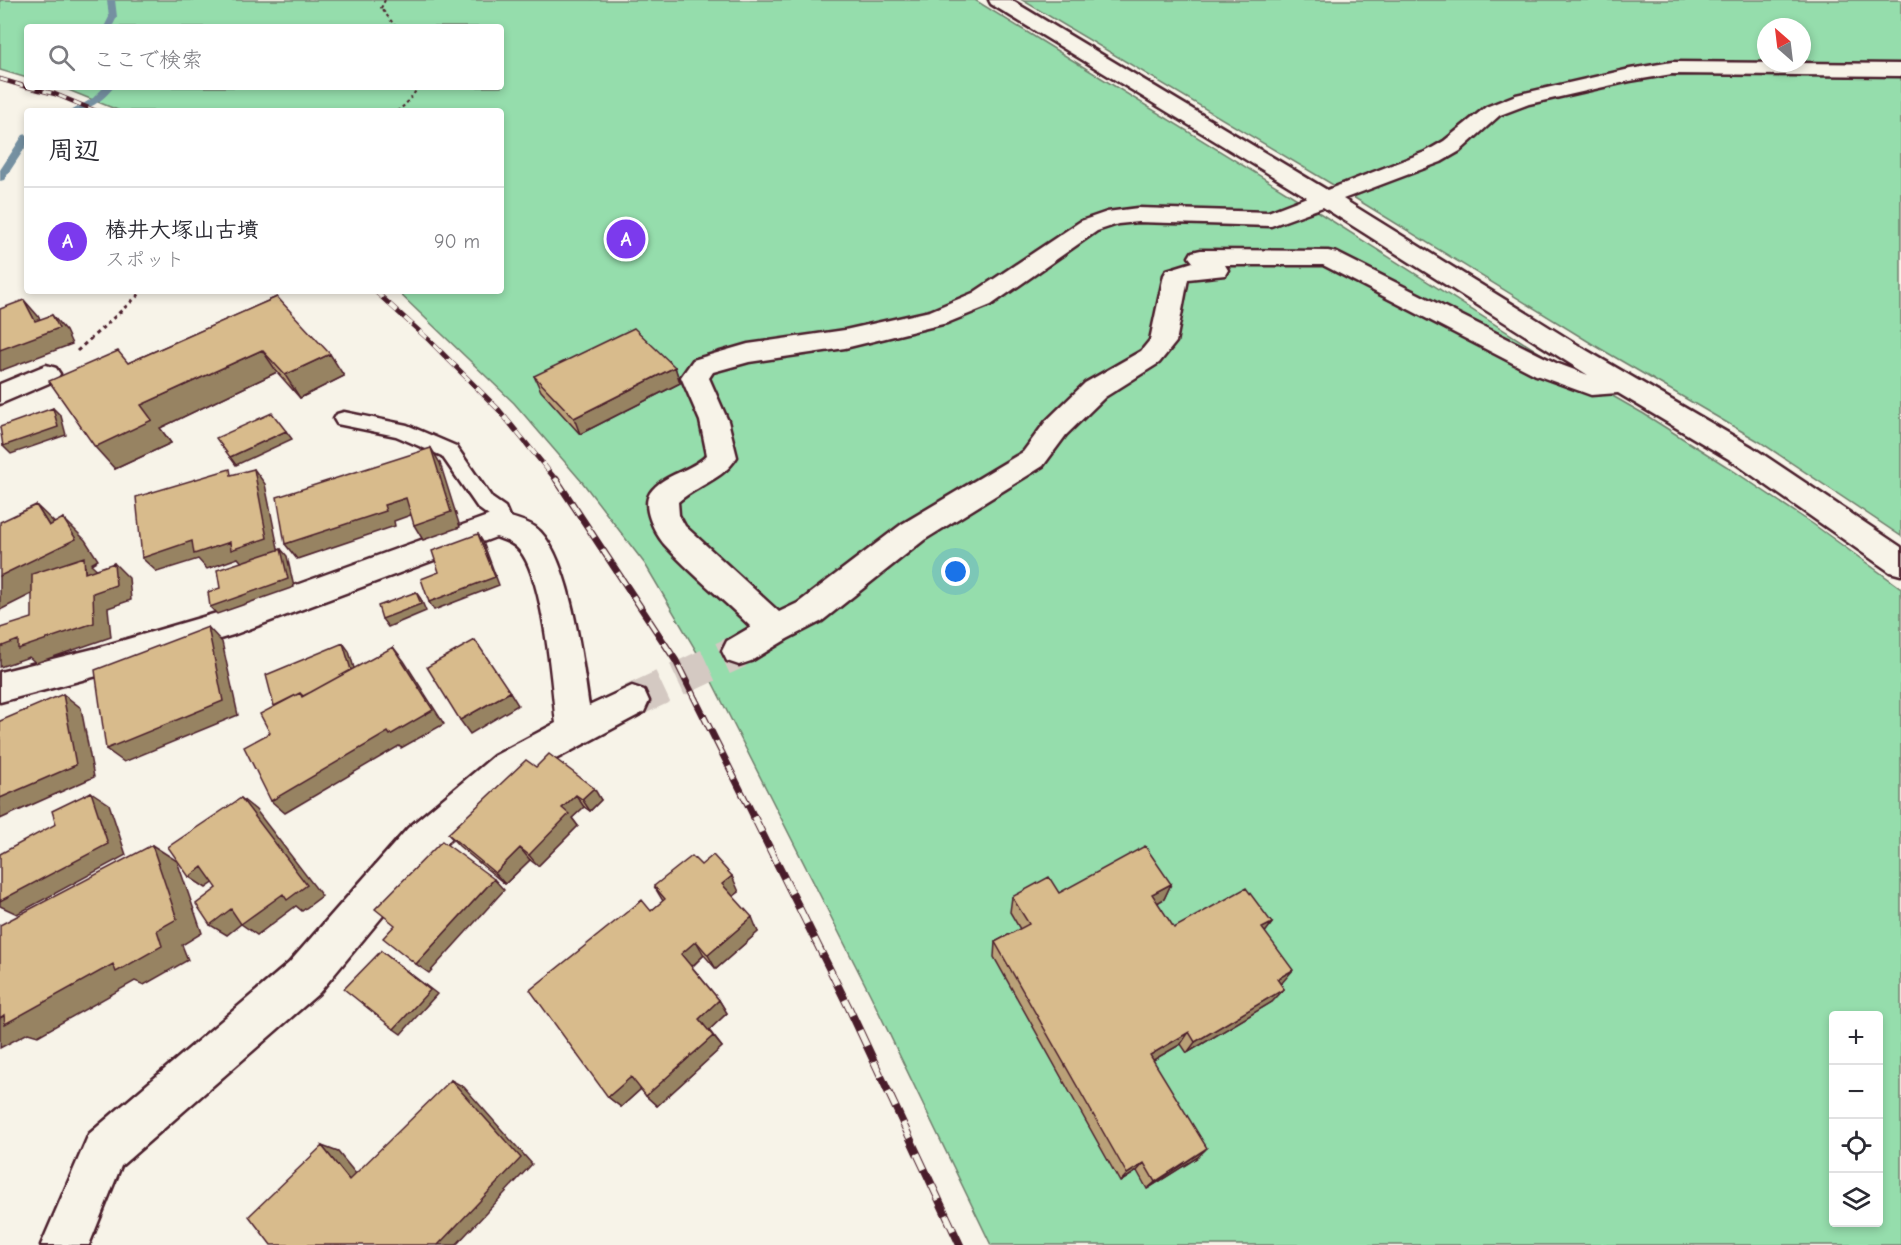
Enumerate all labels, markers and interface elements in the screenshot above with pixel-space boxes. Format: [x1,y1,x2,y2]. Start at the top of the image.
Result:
north arrow [1757,18,1811,72]
search box [24,24,504,90]
icon: search [45,41,78,74]
text: ここで検索 [93,47,203,73]
text: 周辺 [48,136,100,166]
pin: A [606,216,646,262]
text: 椿井大塚山古墳 [105,217,259,243]
text: A [62,230,73,253]
text: 90 m [434,230,480,253]
text: スポット [105,248,185,271]
your location [941,557,970,586]
map controls [1829,1011,1883,1227]
button: + [1829,1011,1883,1065]
button: − [1829,1065,1883,1119]
button: locate [1829,1119,1883,1173]
button: layers [1829,1173,1883,1227]

